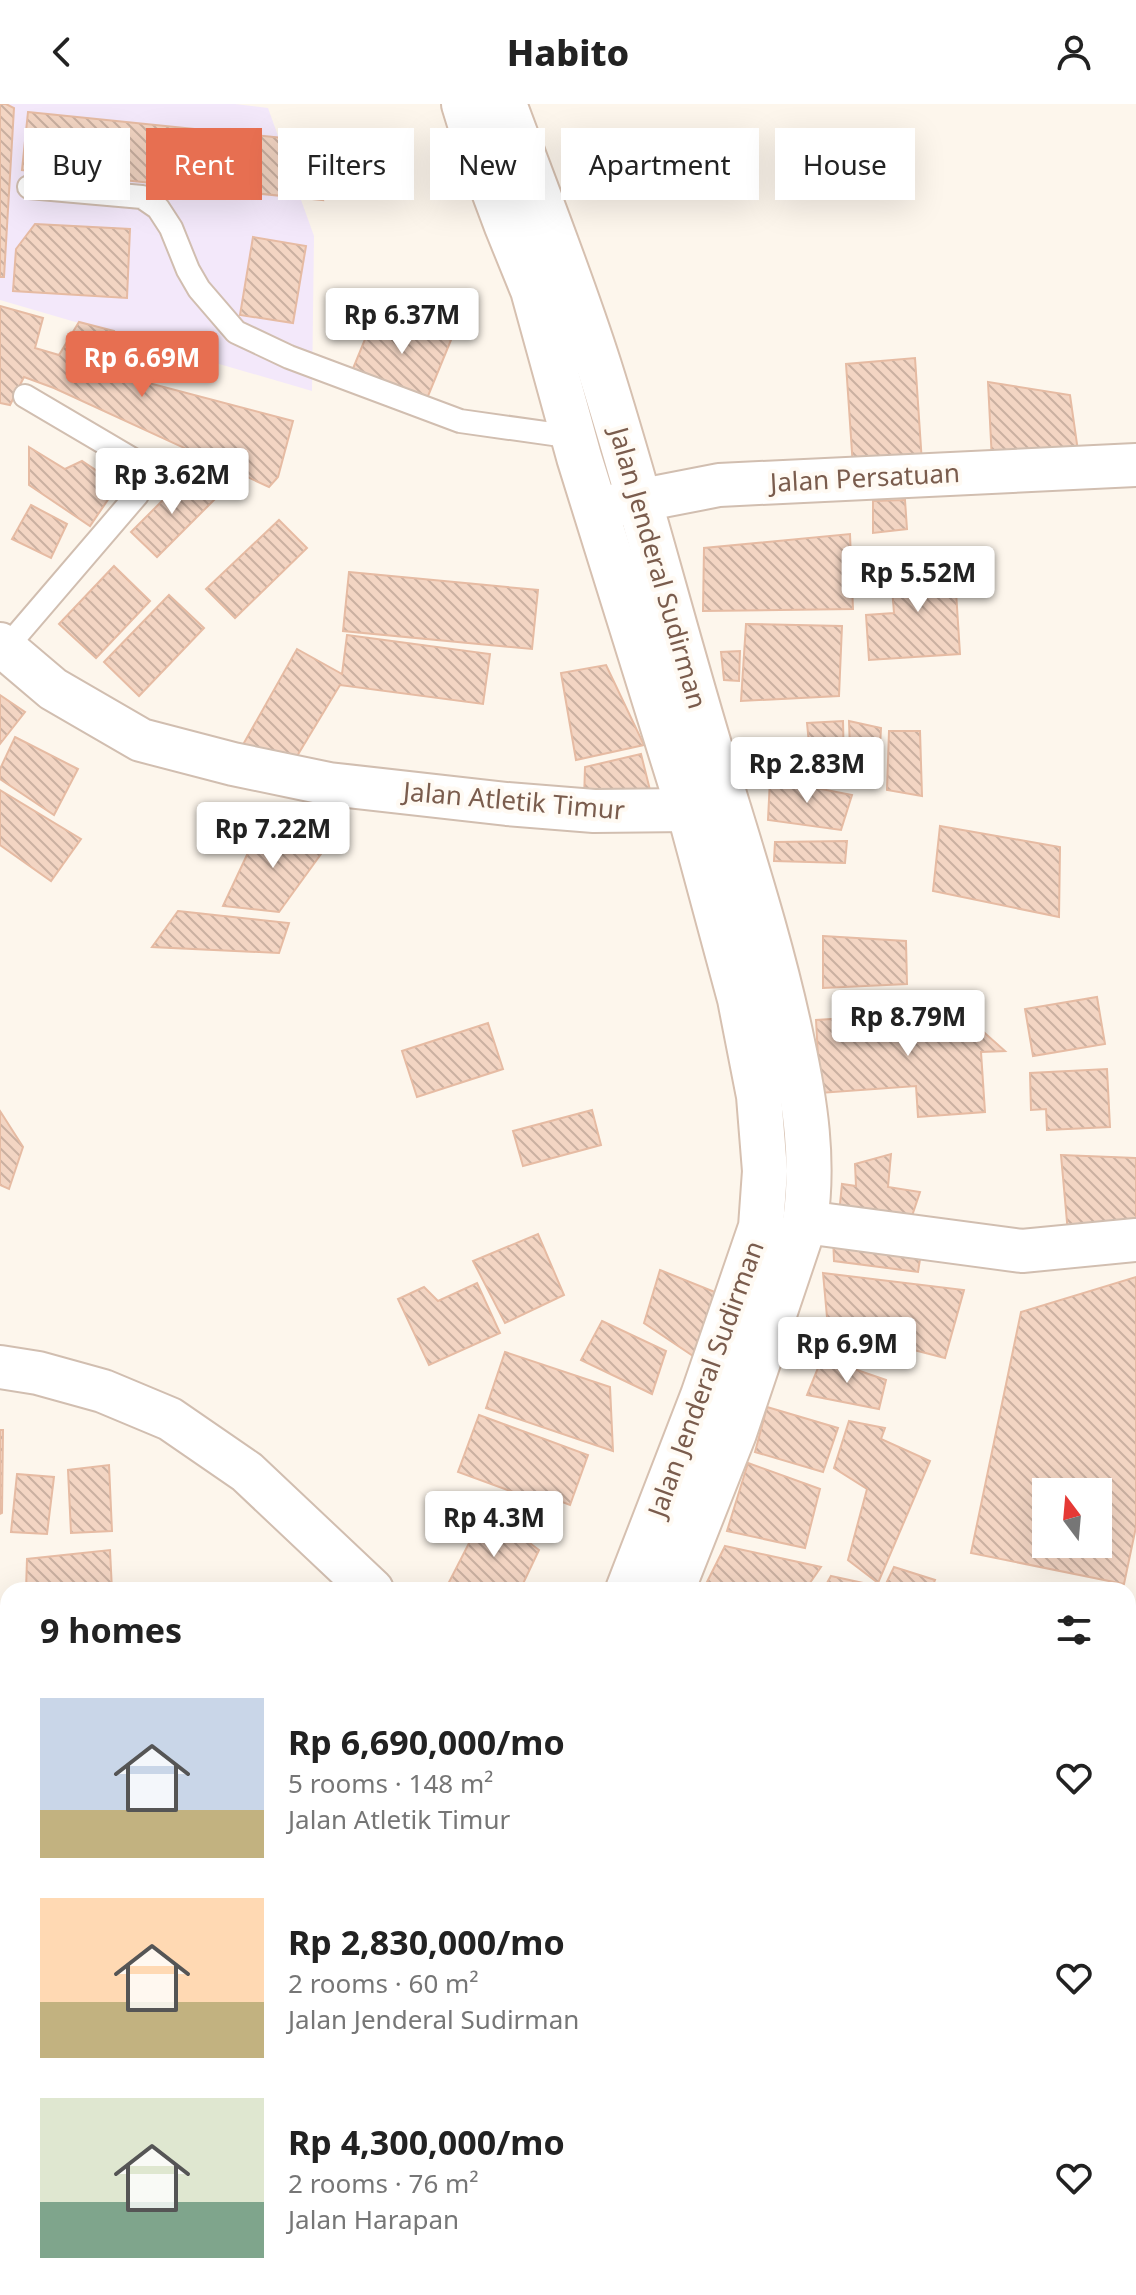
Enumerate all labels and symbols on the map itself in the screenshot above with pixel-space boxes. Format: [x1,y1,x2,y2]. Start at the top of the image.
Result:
pin: Rp 6.37M [319,288,485,356]
pin: Rp 6.69M [59,331,225,399]
street label: Jalan Jenderal Sudirman [601,420,716,713]
pin: Rp 3.62M [89,448,255,516]
street label: Jalan Persatuan [766,454,961,500]
pin: Rp 5.52M [835,546,1001,614]
pin: Rp 2.83M [724,737,890,805]
street label: Jalan Atletik Timur [399,772,627,828]
pin: Rp 7.22M [190,802,356,870]
pin: Rp 8.79M [825,990,991,1058]
street label: Jalan Jenderal Sudirman [637,1236,772,1525]
pin: Rp 6.9M [773,1317,921,1385]
north arrow [1032,1478,1112,1558]
pin: Rp 4.3M [420,1491,568,1559]

